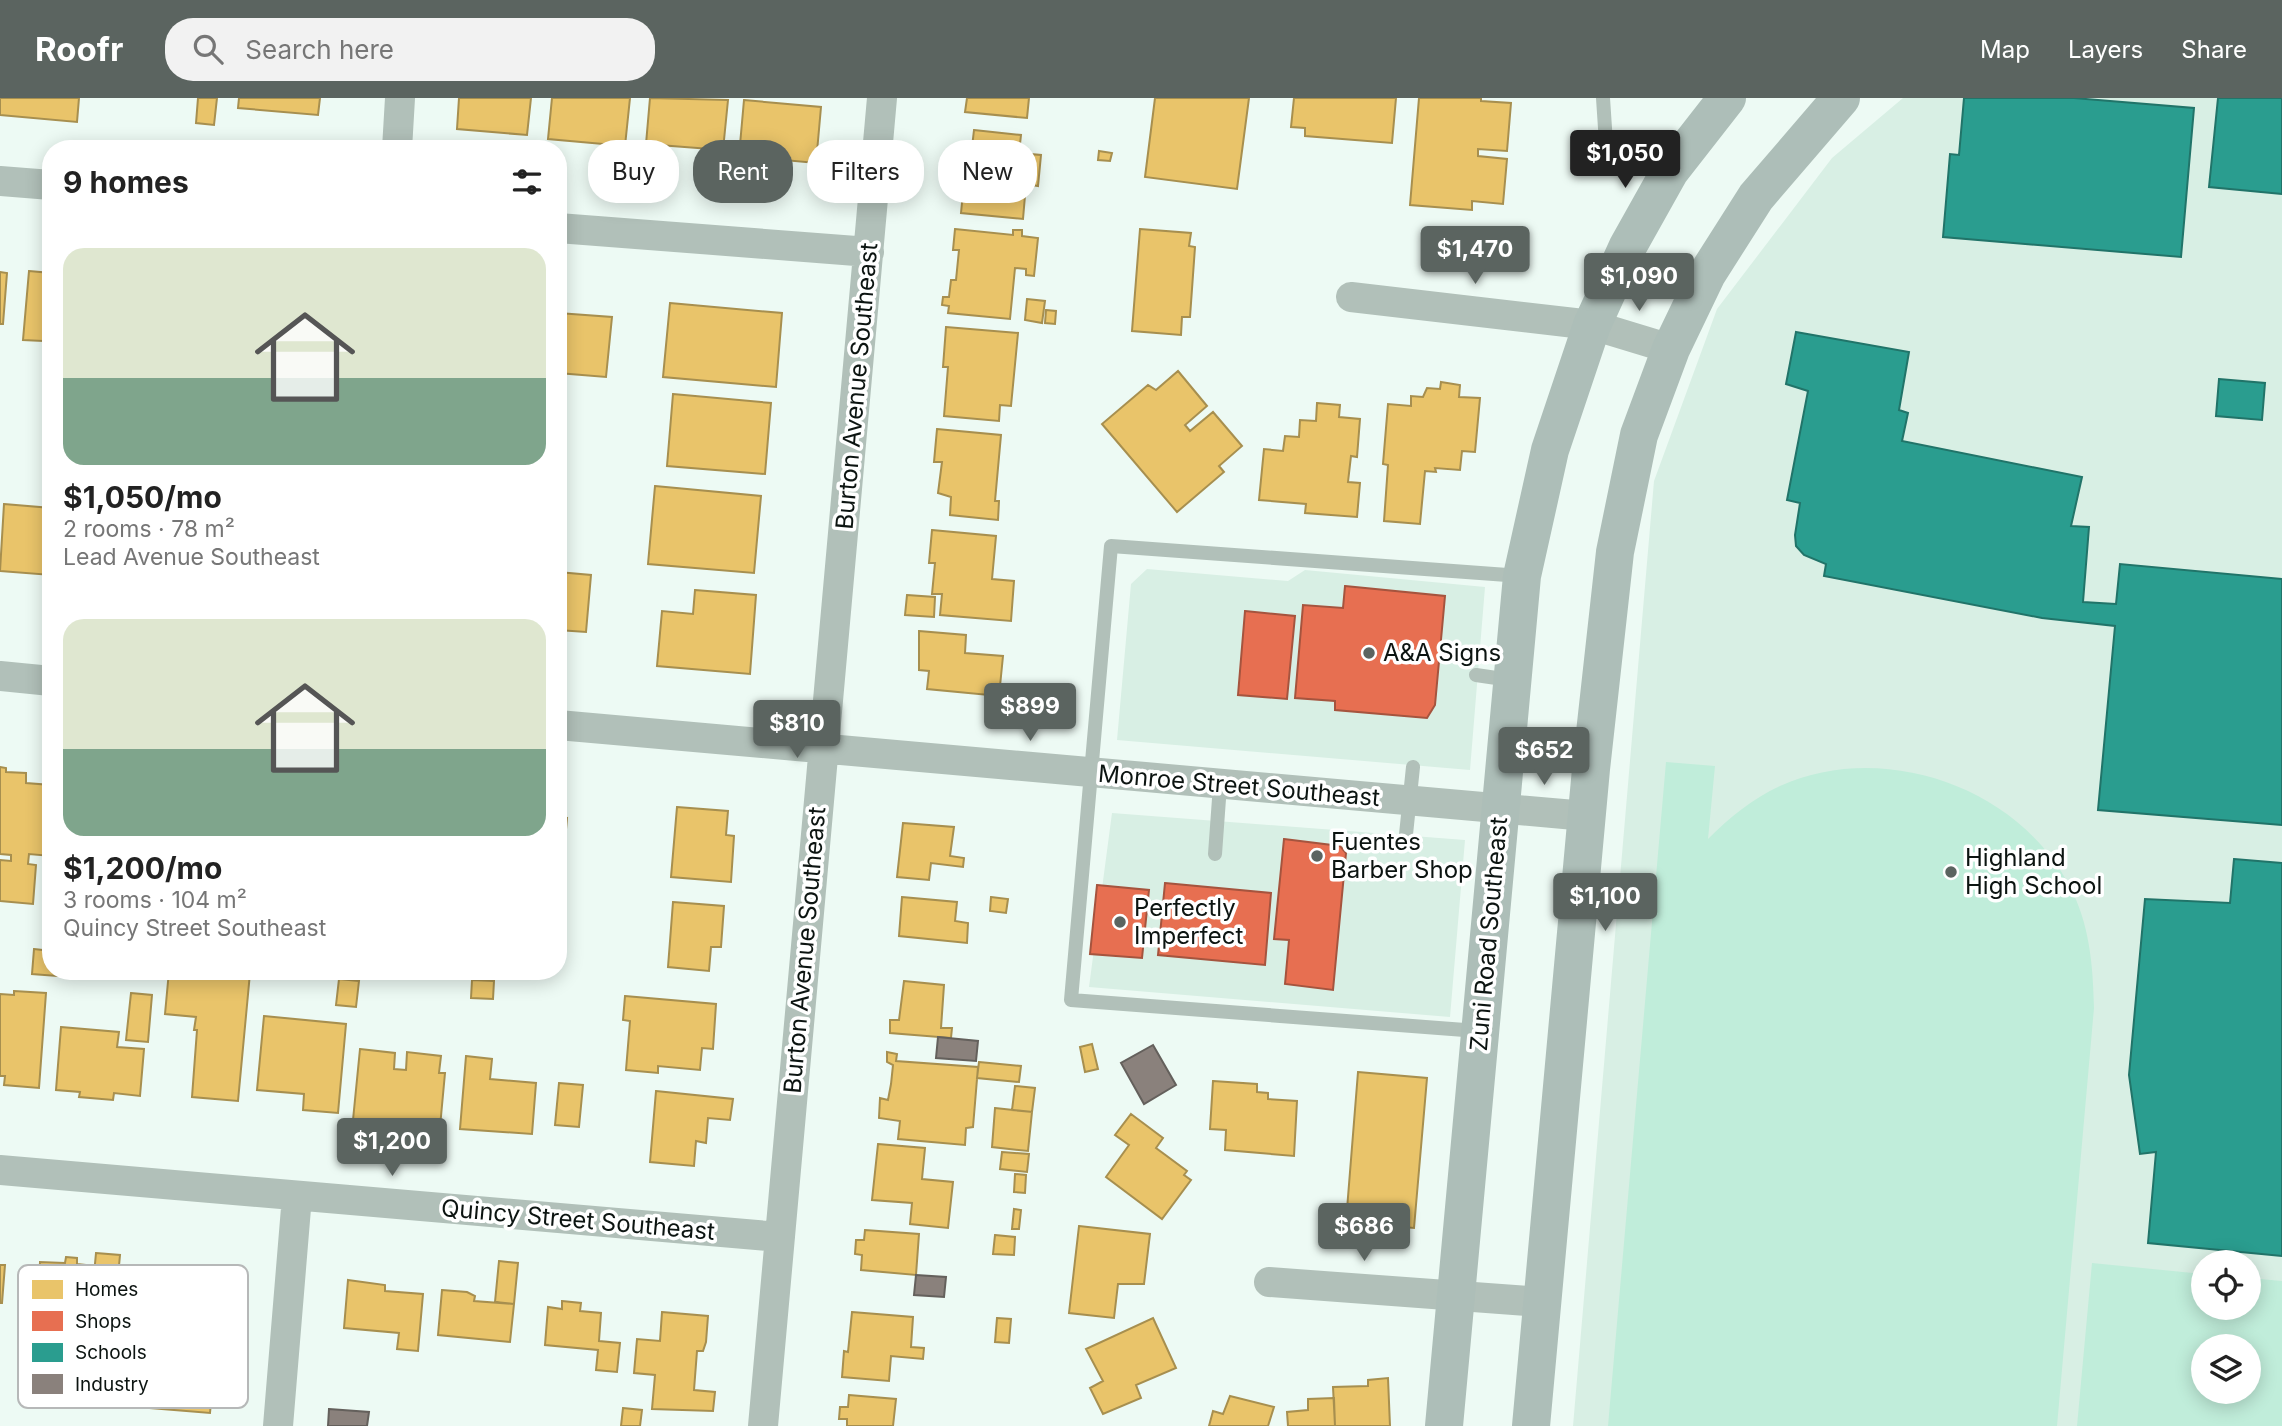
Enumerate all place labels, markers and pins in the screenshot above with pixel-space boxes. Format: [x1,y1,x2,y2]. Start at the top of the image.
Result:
pin: $1,050 [1568,130,1682,190]
pin: $1,470 [1418,226,1532,286]
pin: $1,090 [1582,254,1696,313]
place label: A&A Signs [1383,638,1501,667]
marker: A&A Signs [1361,645,1377,661]
pin: $899 [989,684,1071,743]
pin: $810 [756,700,838,760]
pin: $652 [1503,728,1585,787]
place label: Fuentes Barber Shop [1331,827,1473,884]
place label: Highland High School [1965,843,2102,900]
marker: Fuentes Barber Shop [1309,848,1325,864]
marker: Highland High School [1943,864,1959,880]
pin: $1,100 [1548,874,1662,933]
place label: Perfectly Imperfect [1134,893,1243,950]
marker: Perfectly Imperfect [1112,914,1128,930]
pin: $1,200 [335,1118,449,1178]
pin: $686 [1323,1204,1405,1263]

